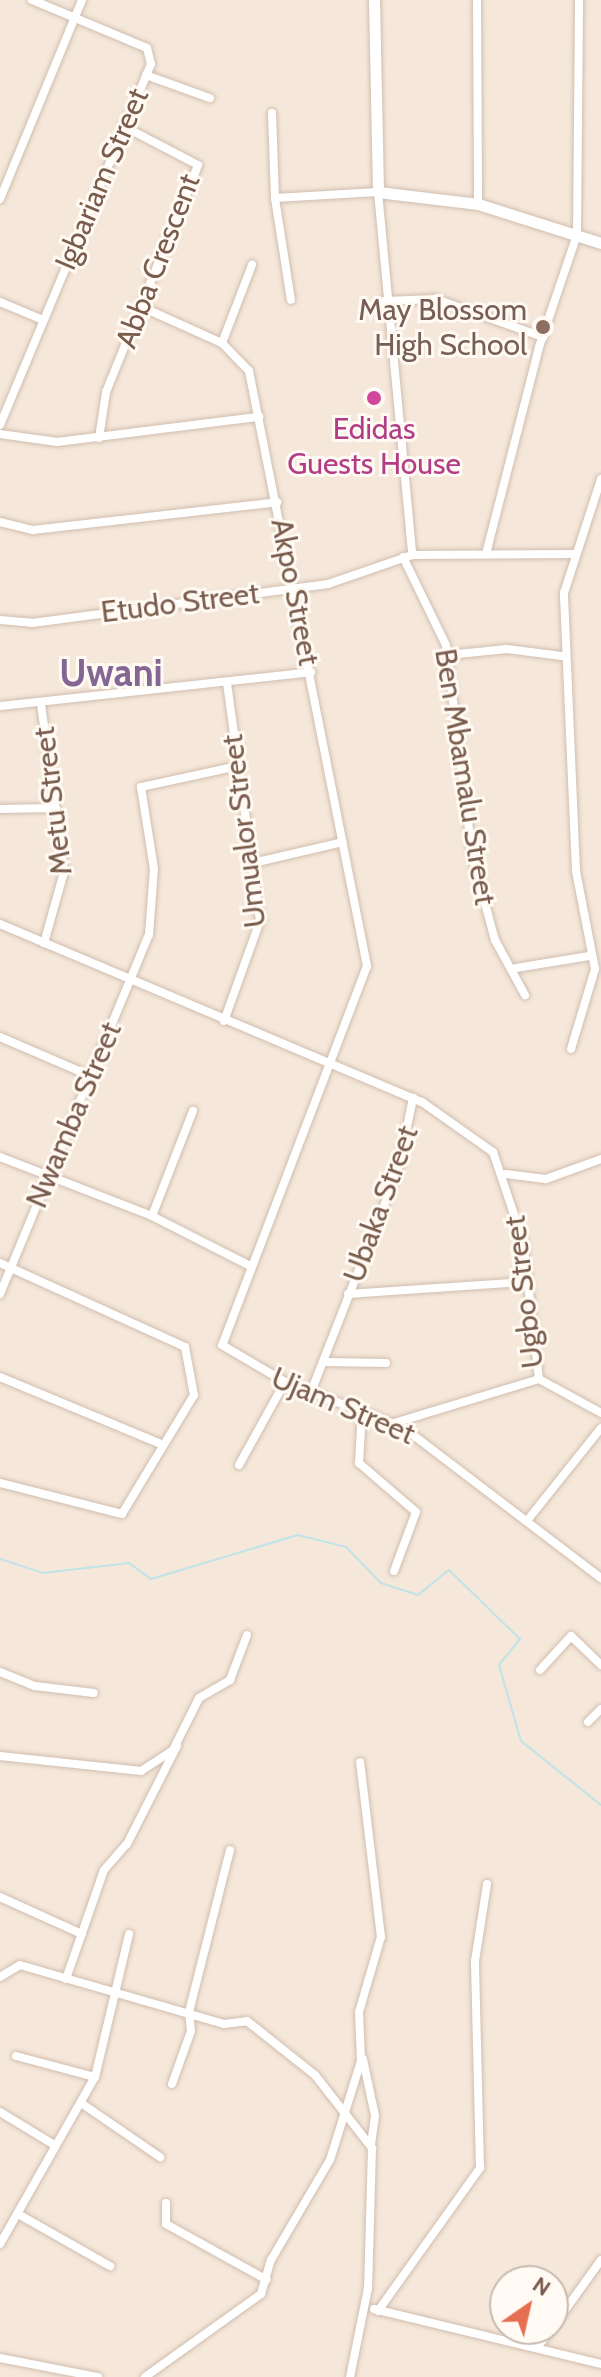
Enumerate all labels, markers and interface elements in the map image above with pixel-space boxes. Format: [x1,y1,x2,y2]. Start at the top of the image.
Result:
street label: Igbariam Street [48,83,156,275]
street label: Abba Crescent [108,169,208,353]
place label: May Blossom High School [358,292,527,362]
marker: May Blossom High School [534,318,552,336]
marker: Edidas Guests House [365,389,383,407]
place label: Edidas Guests House [287,411,461,482]
street label: Akpo Street [263,515,327,669]
street label: Etudo Street [99,575,261,631]
street label: Ben Mbamalu Street [427,646,503,908]
district label: Uwani [59,650,163,696]
street label: Metu Street [26,725,80,877]
street label: Umualor Street [214,732,274,930]
street label: Nwamba Street [19,1017,129,1213]
street label: Ubaka Street [336,1121,426,1287]
street label: Ugbo Street [497,1214,551,1370]
street label: Ujam Street [266,1360,420,1452]
north arrow [489,2265,569,2345]
text: N [528,2271,556,2302]

